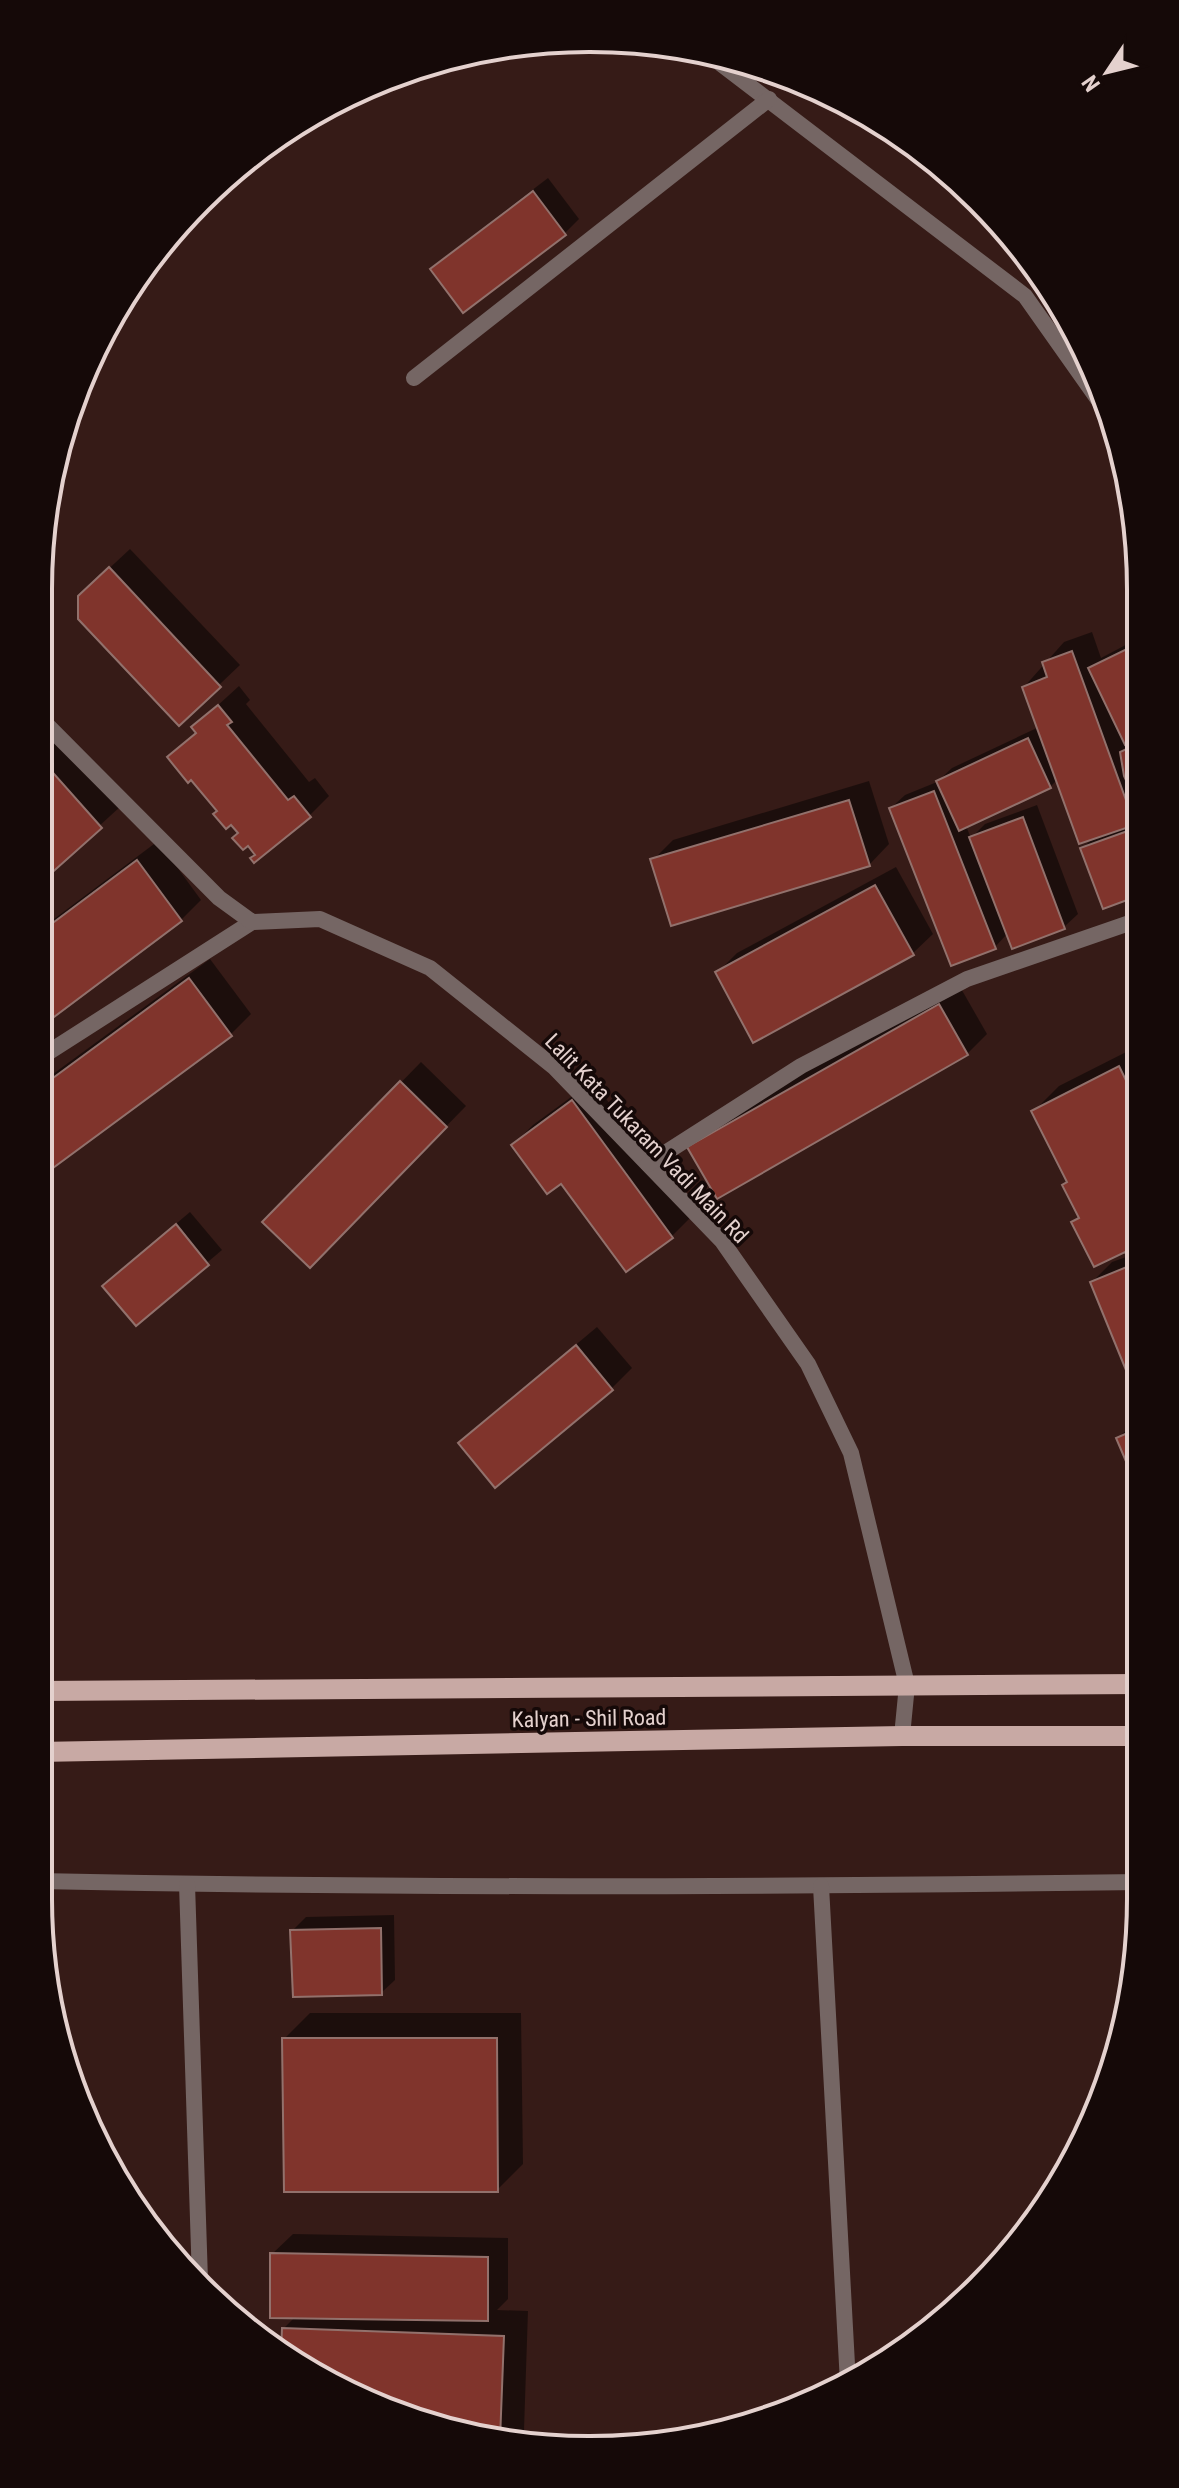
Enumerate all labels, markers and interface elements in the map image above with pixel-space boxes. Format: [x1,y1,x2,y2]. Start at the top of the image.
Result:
north arrow [1067,32,1147,112]
text: N [1077,70,1105,96]
street label: Lalit Kata Tukaram Vadi Main Rd [540,1029,753,1248]
street label: Kalyan - Shil Road [511,1705,667,1732]

